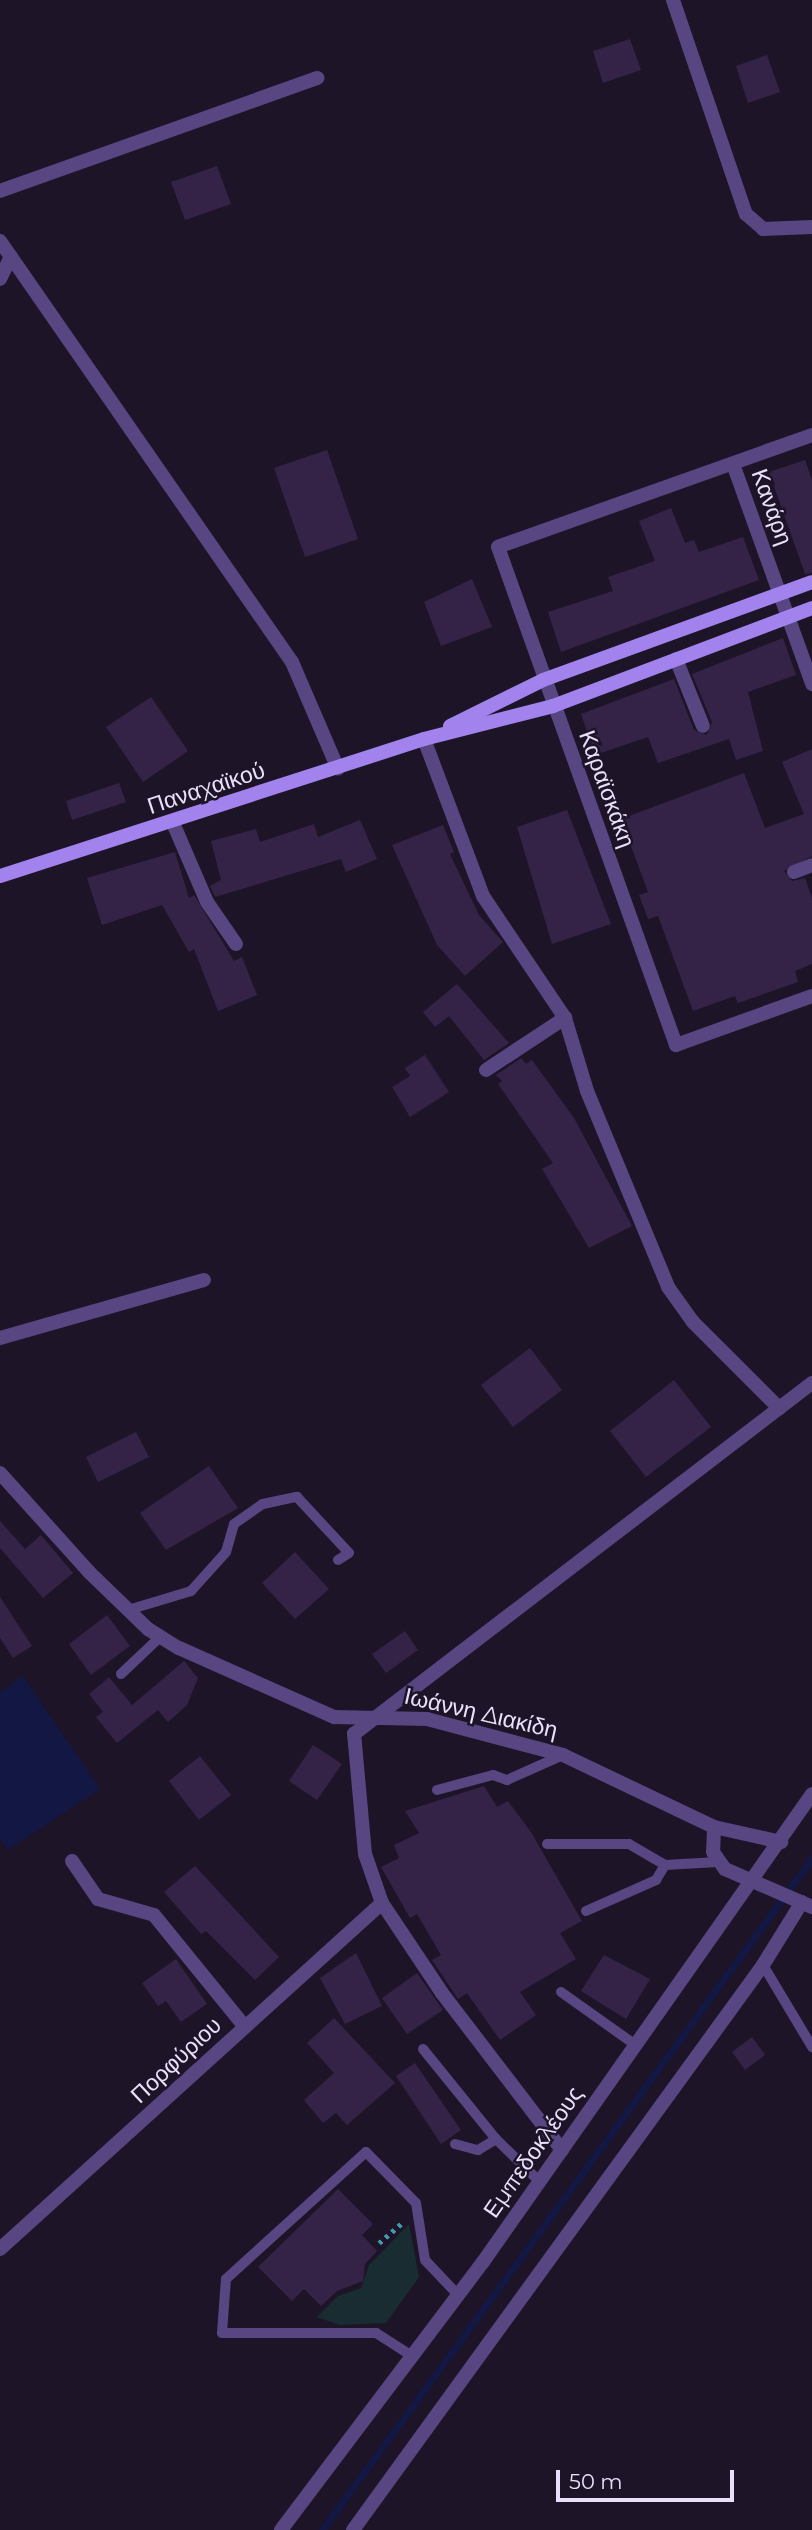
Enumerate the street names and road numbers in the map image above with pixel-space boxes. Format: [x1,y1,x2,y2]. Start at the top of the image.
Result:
street label: Κανάρη [746,465,798,549]
street label: Καραϊσκάκη [573,727,641,851]
street label: Παναχαϊκού [144,756,268,820]
street label: Ιωάννη Διακίδη [402,1682,560,1744]
street label: Πορφύριου [125,2011,227,2109]
street label: Εμπεδοκλέους [478,2081,588,2223]

